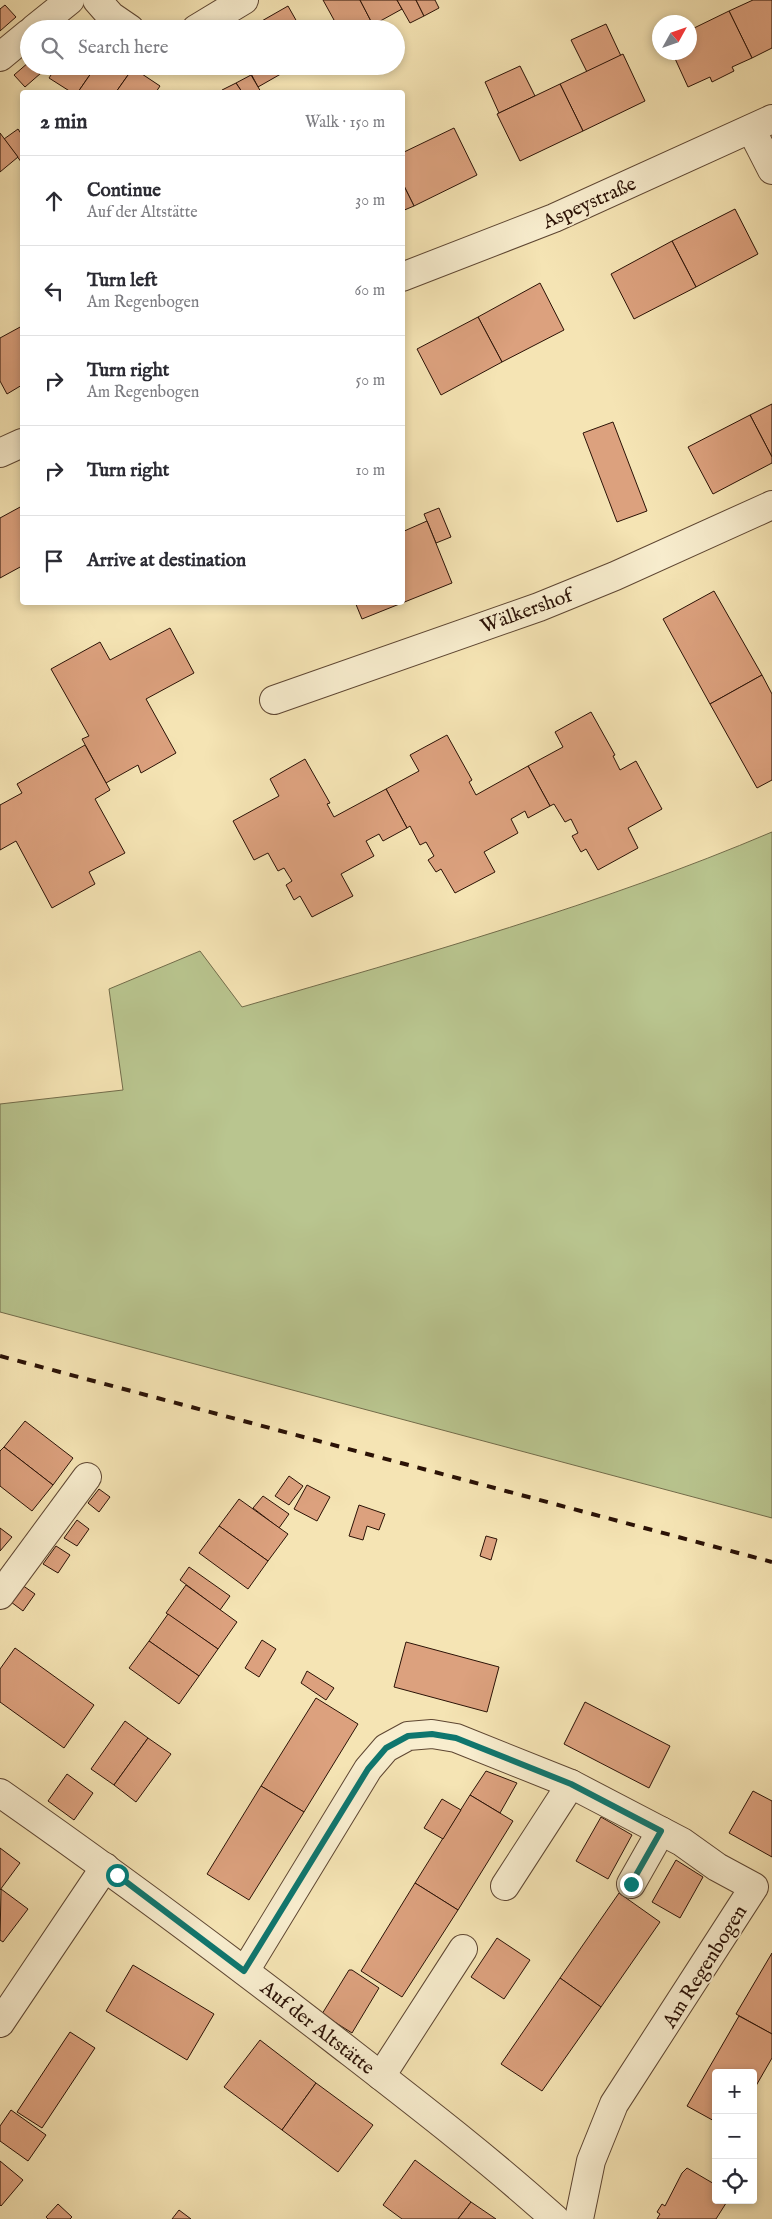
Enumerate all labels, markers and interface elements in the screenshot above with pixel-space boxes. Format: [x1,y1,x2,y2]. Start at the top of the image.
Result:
north arrow [652,15,697,60]
search box [20,20,405,75]
icon: search [38,34,66,62]
text: Search here [78,36,169,60]
text: 2 min [40,109,87,136]
text: Walk · 150 m [305,113,385,133]
street label: Aspeystraße [538,172,640,235]
text: Continue [87,179,161,203]
icon: ahead [40,187,68,215]
text: 30 m [355,191,385,211]
text: Auf der Altstätte [87,203,198,223]
text: Turn left [87,269,158,293]
icon: left [40,277,68,305]
text: 60 m [355,281,385,301]
text: Am Regenbogen [87,293,199,313]
text: Turn right [87,359,169,383]
icon: right [40,367,68,395]
text: 50 m [356,371,385,391]
text: Am Regenbogen [87,383,199,403]
icon: right [40,457,68,485]
text: Turn right [87,459,169,483]
text: 10 m [355,461,385,481]
icon: arrive [40,547,68,575]
text: Arrive at destination [87,549,246,573]
street label: Wälkershof [477,582,579,640]
route start [106,1864,129,1887]
route end [620,1873,643,1896]
street label: Am Regenbogen [657,1900,753,2034]
street label: Auf der Altstätte [254,1975,379,2081]
map controls [712,2069,757,2204]
button: + [712,2069,757,2114]
button: − [712,2114,757,2159]
button: locate [712,2159,757,2204]

